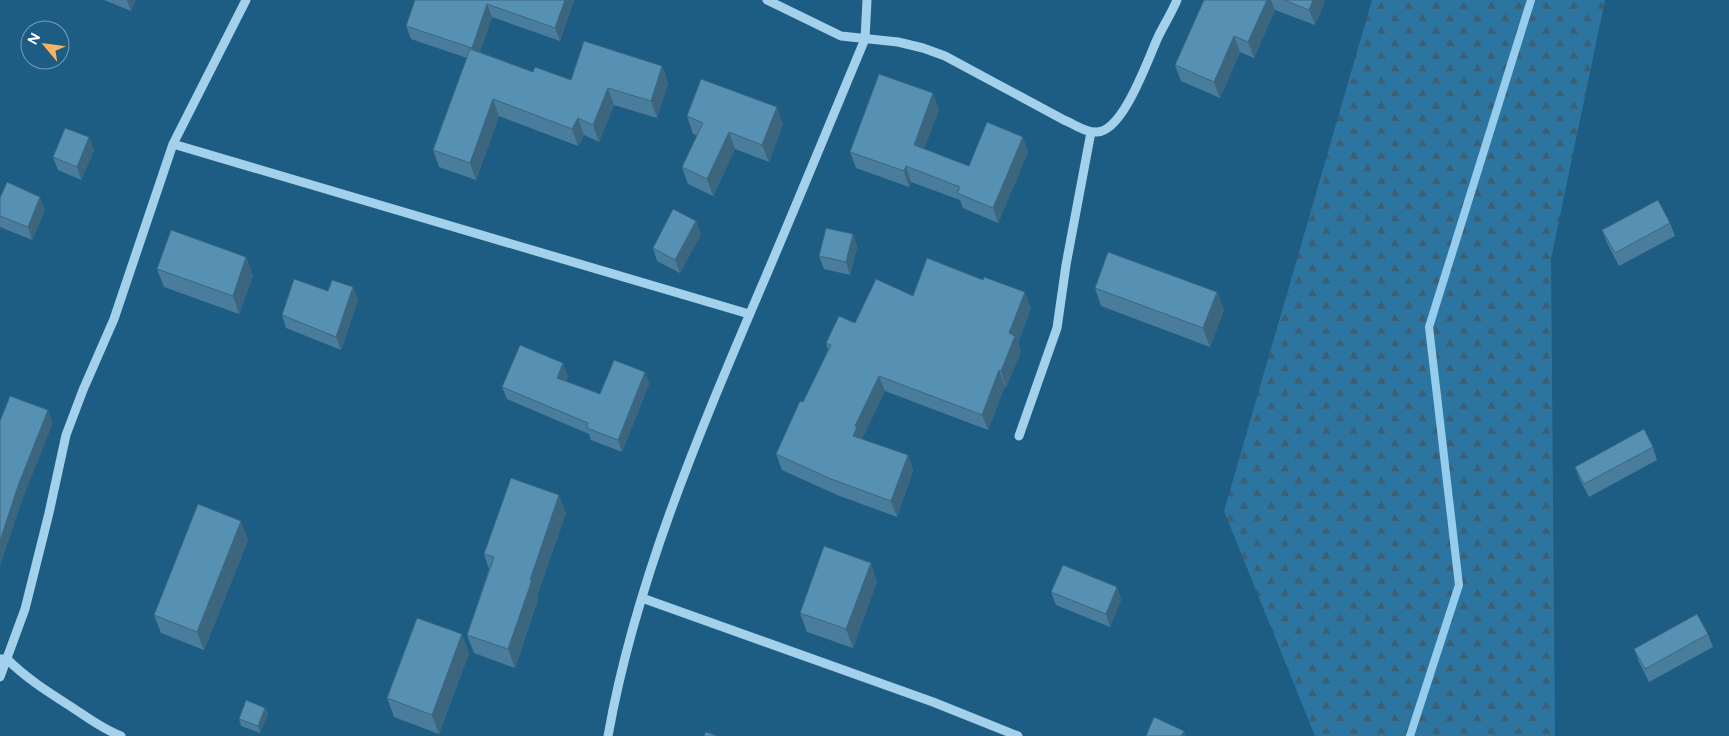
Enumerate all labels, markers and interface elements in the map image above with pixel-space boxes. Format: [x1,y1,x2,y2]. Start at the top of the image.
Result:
north arrow [20,20,70,70]
text: N [24,30,44,48]

